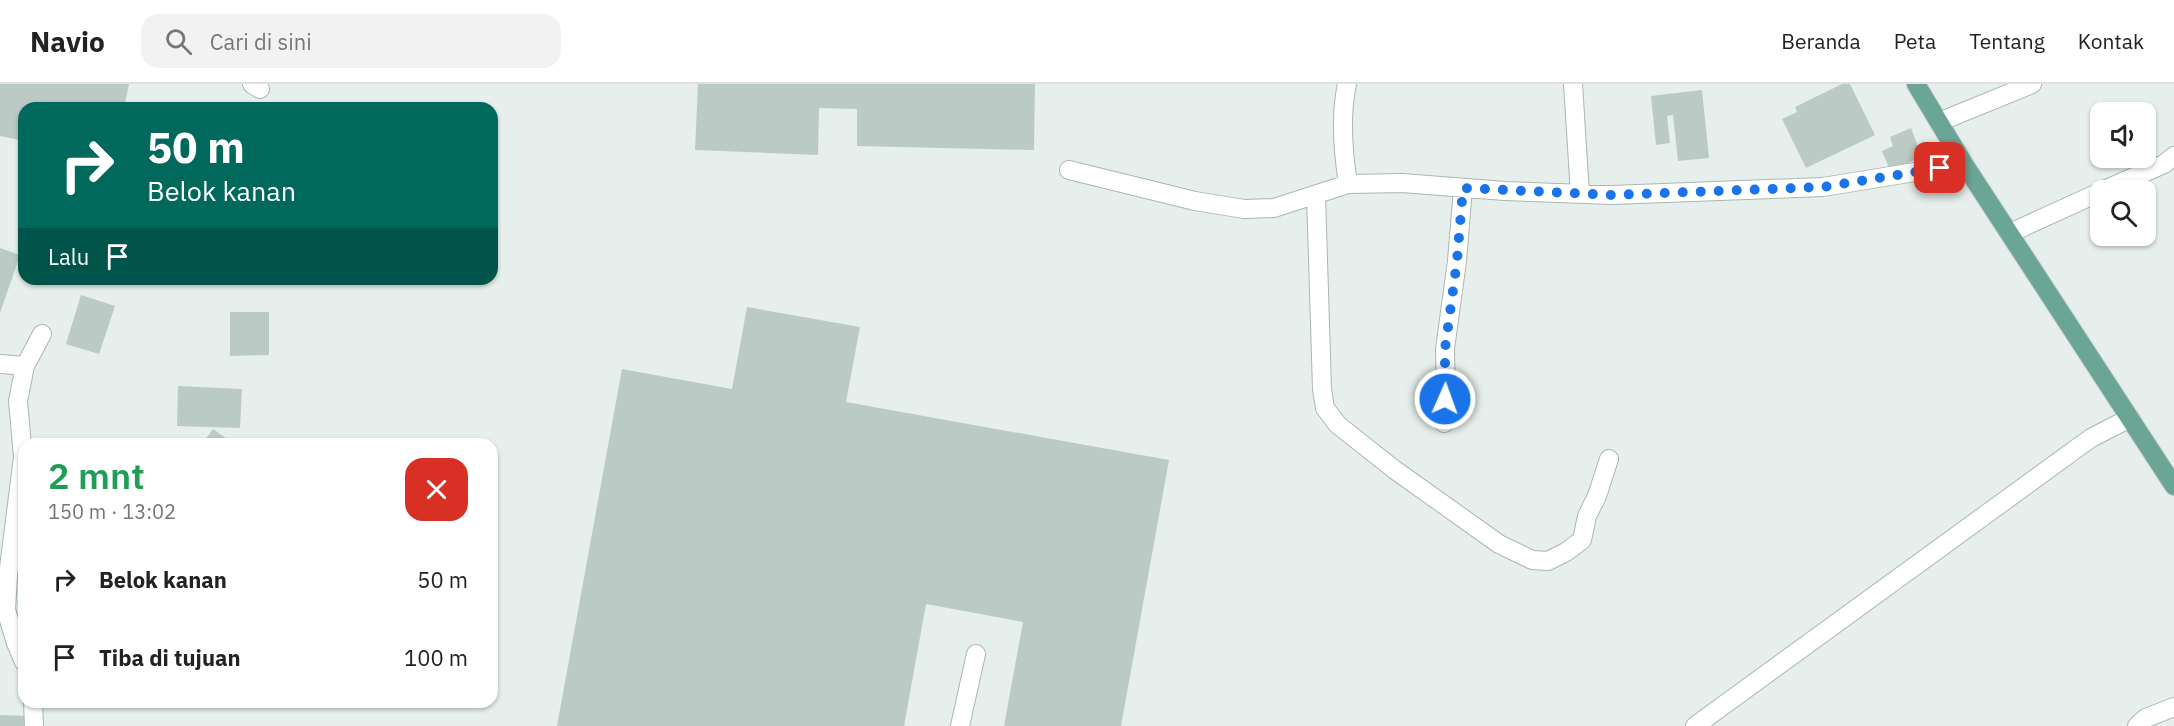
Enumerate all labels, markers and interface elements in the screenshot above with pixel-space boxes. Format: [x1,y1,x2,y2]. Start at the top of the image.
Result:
search box [141,14,561,68]
text: Navio [30,23,105,60]
icon: search [162,25,195,58]
text: Cari di sini [210,27,312,56]
text: Beranda [1781,27,1861,55]
text: Peta [1894,27,1936,55]
text: Tentang [1969,27,2045,55]
text: Kontak [2078,27,2144,55]
map controls [2090,102,2156,246]
button: sound [2090,102,2156,168]
text: 50 m [147,120,245,175]
icon: right [48,126,126,204]
pin [1914,142,1965,193]
icon: arrive [1923,151,1956,184]
text: Belok kanan [147,173,296,208]
button: search [2090,180,2156,246]
icon: arrive [101,240,134,273]
text: Lalu [48,242,89,271]
position arrow [1413,367,1477,431]
text: 2 mnt [48,452,145,499]
button: close [405,458,468,521]
text: 150 m · 13:02 [48,498,176,525]
icon: right [48,563,81,596]
text: Belok kanan [99,565,227,594]
text: 50 m [417,565,468,594]
icon: arrive [48,641,81,674]
text: Tiba di tujuan [99,643,241,672]
text: 100 m [404,643,468,672]

